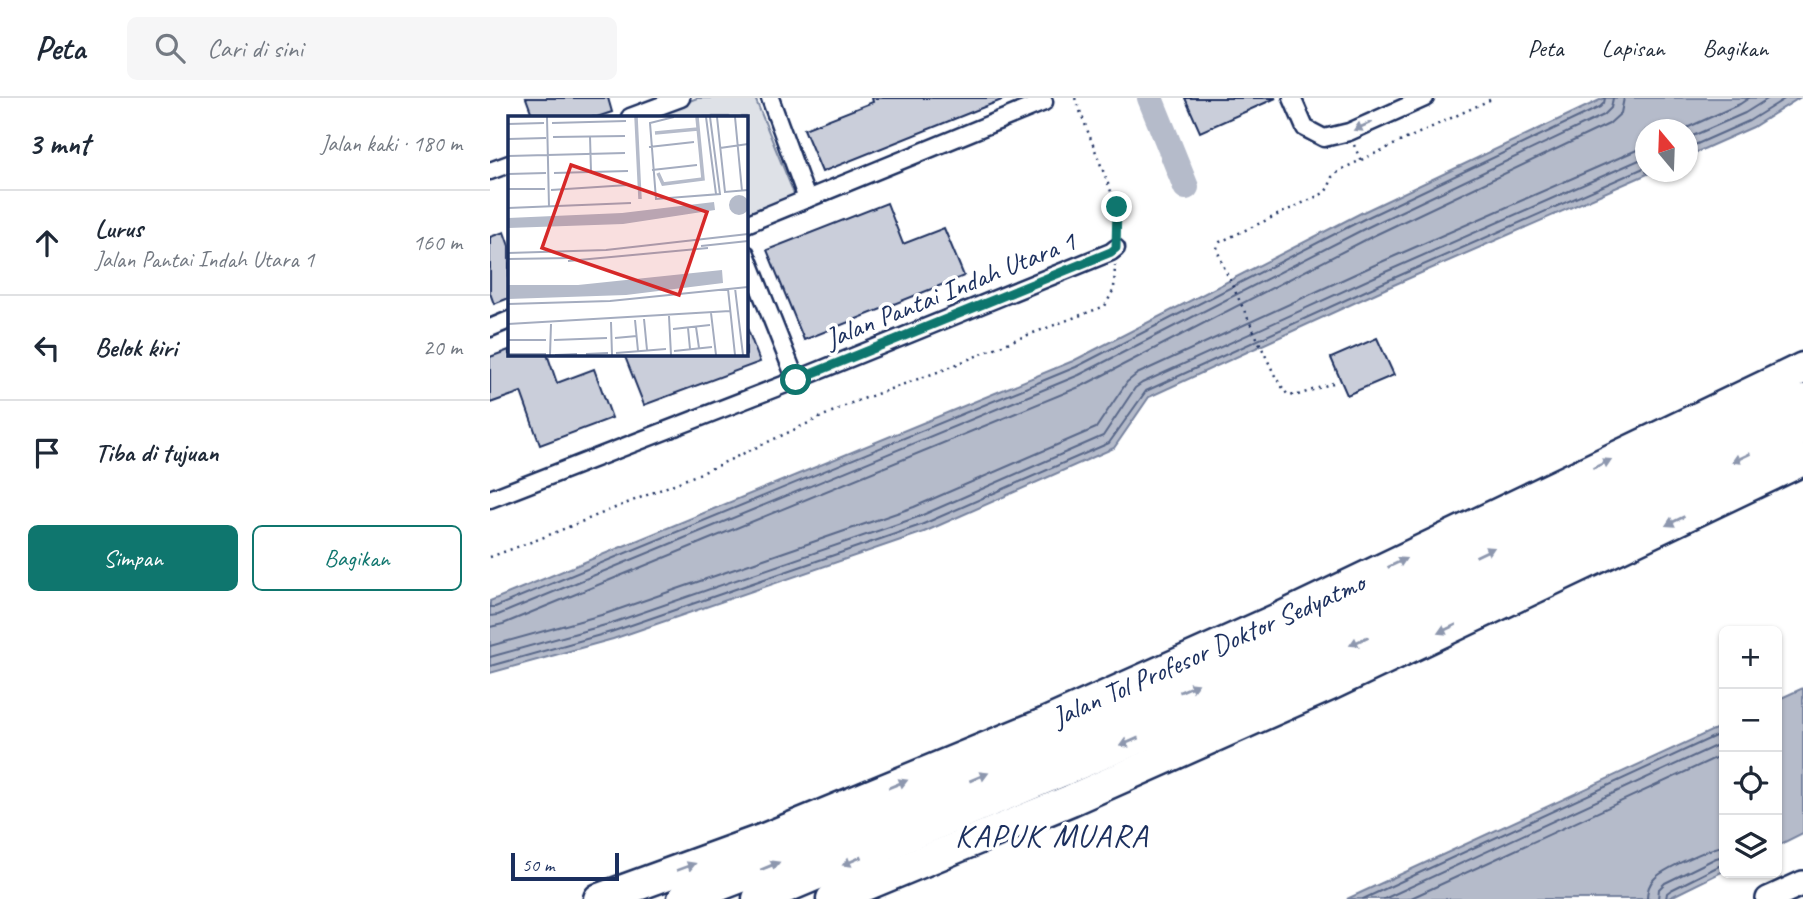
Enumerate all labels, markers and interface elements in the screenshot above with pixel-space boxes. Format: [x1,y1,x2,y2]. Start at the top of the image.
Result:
search box [127,17,617,80]
text: Peta [35,27,85,69]
icon: search [151,29,189,67]
text: Cari di sini [207,32,303,65]
text: Peta [1527,33,1564,63]
text: Lapisan [1602,33,1665,63]
text: Bagikan [1703,33,1768,63]
inset map [508,116,747,355]
north arrow [1635,119,1698,182]
one-way arrow [1353,120,1373,132]
text: 3 mnt [28,125,90,163]
text: Jalan kaki · 180 m [320,129,462,158]
route end [1101,191,1132,222]
text: Lurus [95,212,143,245]
street label: Jalan Pantai Indah Utara 1 [818,223,1082,356]
icon: ahead [28,224,66,262]
text: 160 m [413,228,462,257]
text: Jalan Pantai Indah Utara 1 [95,245,314,274]
icon: left [28,329,66,367]
text: Belok kiri [95,331,177,364]
text: 20 m [423,333,462,362]
route start [780,364,811,395]
icon: arrive [28,434,66,472]
text: Tiba di tujuan [95,436,219,469]
one-way arrow [1731,453,1751,464]
one-way arrow [1592,459,1612,470]
one-way arrow [1665,516,1685,527]
button: Simpan [28,525,238,591]
button: Bagikan [252,525,462,591]
one-way arrow [1475,546,1495,558]
one-way arrow [1387,557,1407,568]
street label: Jalan Tol Profesor Doktor Sedyatmo [1045,563,1373,735]
one-way arrow [1437,624,1458,635]
map controls [1719,626,1782,878]
button: + [1719,626,1782,689]
one-way arrow [1349,635,1369,646]
one-way arrow [1179,682,1199,694]
button: − [1719,689,1782,752]
one-way arrow [1118,737,1139,748]
button: locate [1719,752,1782,815]
one-way arrow [969,771,990,782]
one-way arrow [888,778,909,789]
district label: KAPUK MUARA [955,815,1149,856]
button: layers [1719,815,1782,878]
scale bar [511,850,620,882]
text: 50 m [522,853,554,877]
one-way arrow [841,855,862,866]
one-way arrow [760,860,781,871]
one-way arrow [676,862,697,873]

